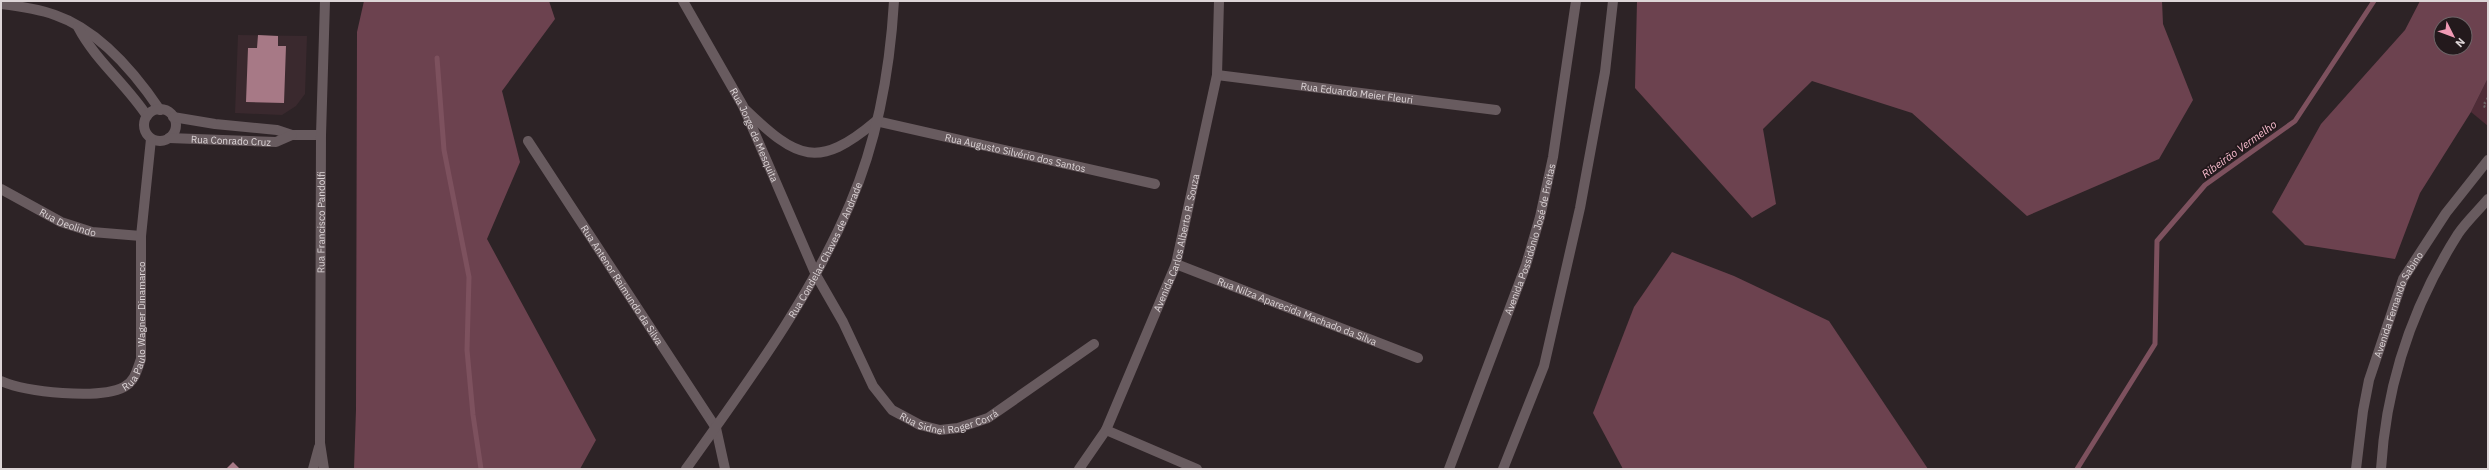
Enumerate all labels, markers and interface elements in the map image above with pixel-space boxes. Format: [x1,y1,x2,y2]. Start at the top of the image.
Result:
north arrow [2433,16,2473,56]
text: N [2453,35,2468,50]
street label: Rua Eduardo Meier Fleuri [1300,80,1414,107]
street label: Rua Jorge de Mesquita [727,86,781,185]
water label: Ribeirão Vermelho [2199,117,2279,181]
street label: Rua Augusto Silvério dos Santos [944,131,1087,175]
street label: Rua Conrado Cruz [191,133,272,149]
street label: Avenida Possidônio José de Freitas [1502,162,1558,317]
street label: Rua Francisco Pandolfi [315,171,328,273]
street label: Avenida Carlos Alberto R. Souza [1151,172,1203,314]
street label: Rua Condelac Chaves de Andrade [785,180,865,321]
street label: Rua Deolindo [37,205,97,239]
street label: Rua Antenor Raimundo da Silva [578,223,666,348]
street label: Avenida Fernando Sabino [2371,249,2426,360]
street label: Rua Paulo Wagner Dinamarco [120,261,148,394]
street label: Rua Nilza Aparecida Machado da Silva [1215,275,1379,349]
street label: Rua Sidnei Roger Corrá [897,403,1001,419]
text: Rua Sidnei Roger Corrá [897,406,1002,438]

